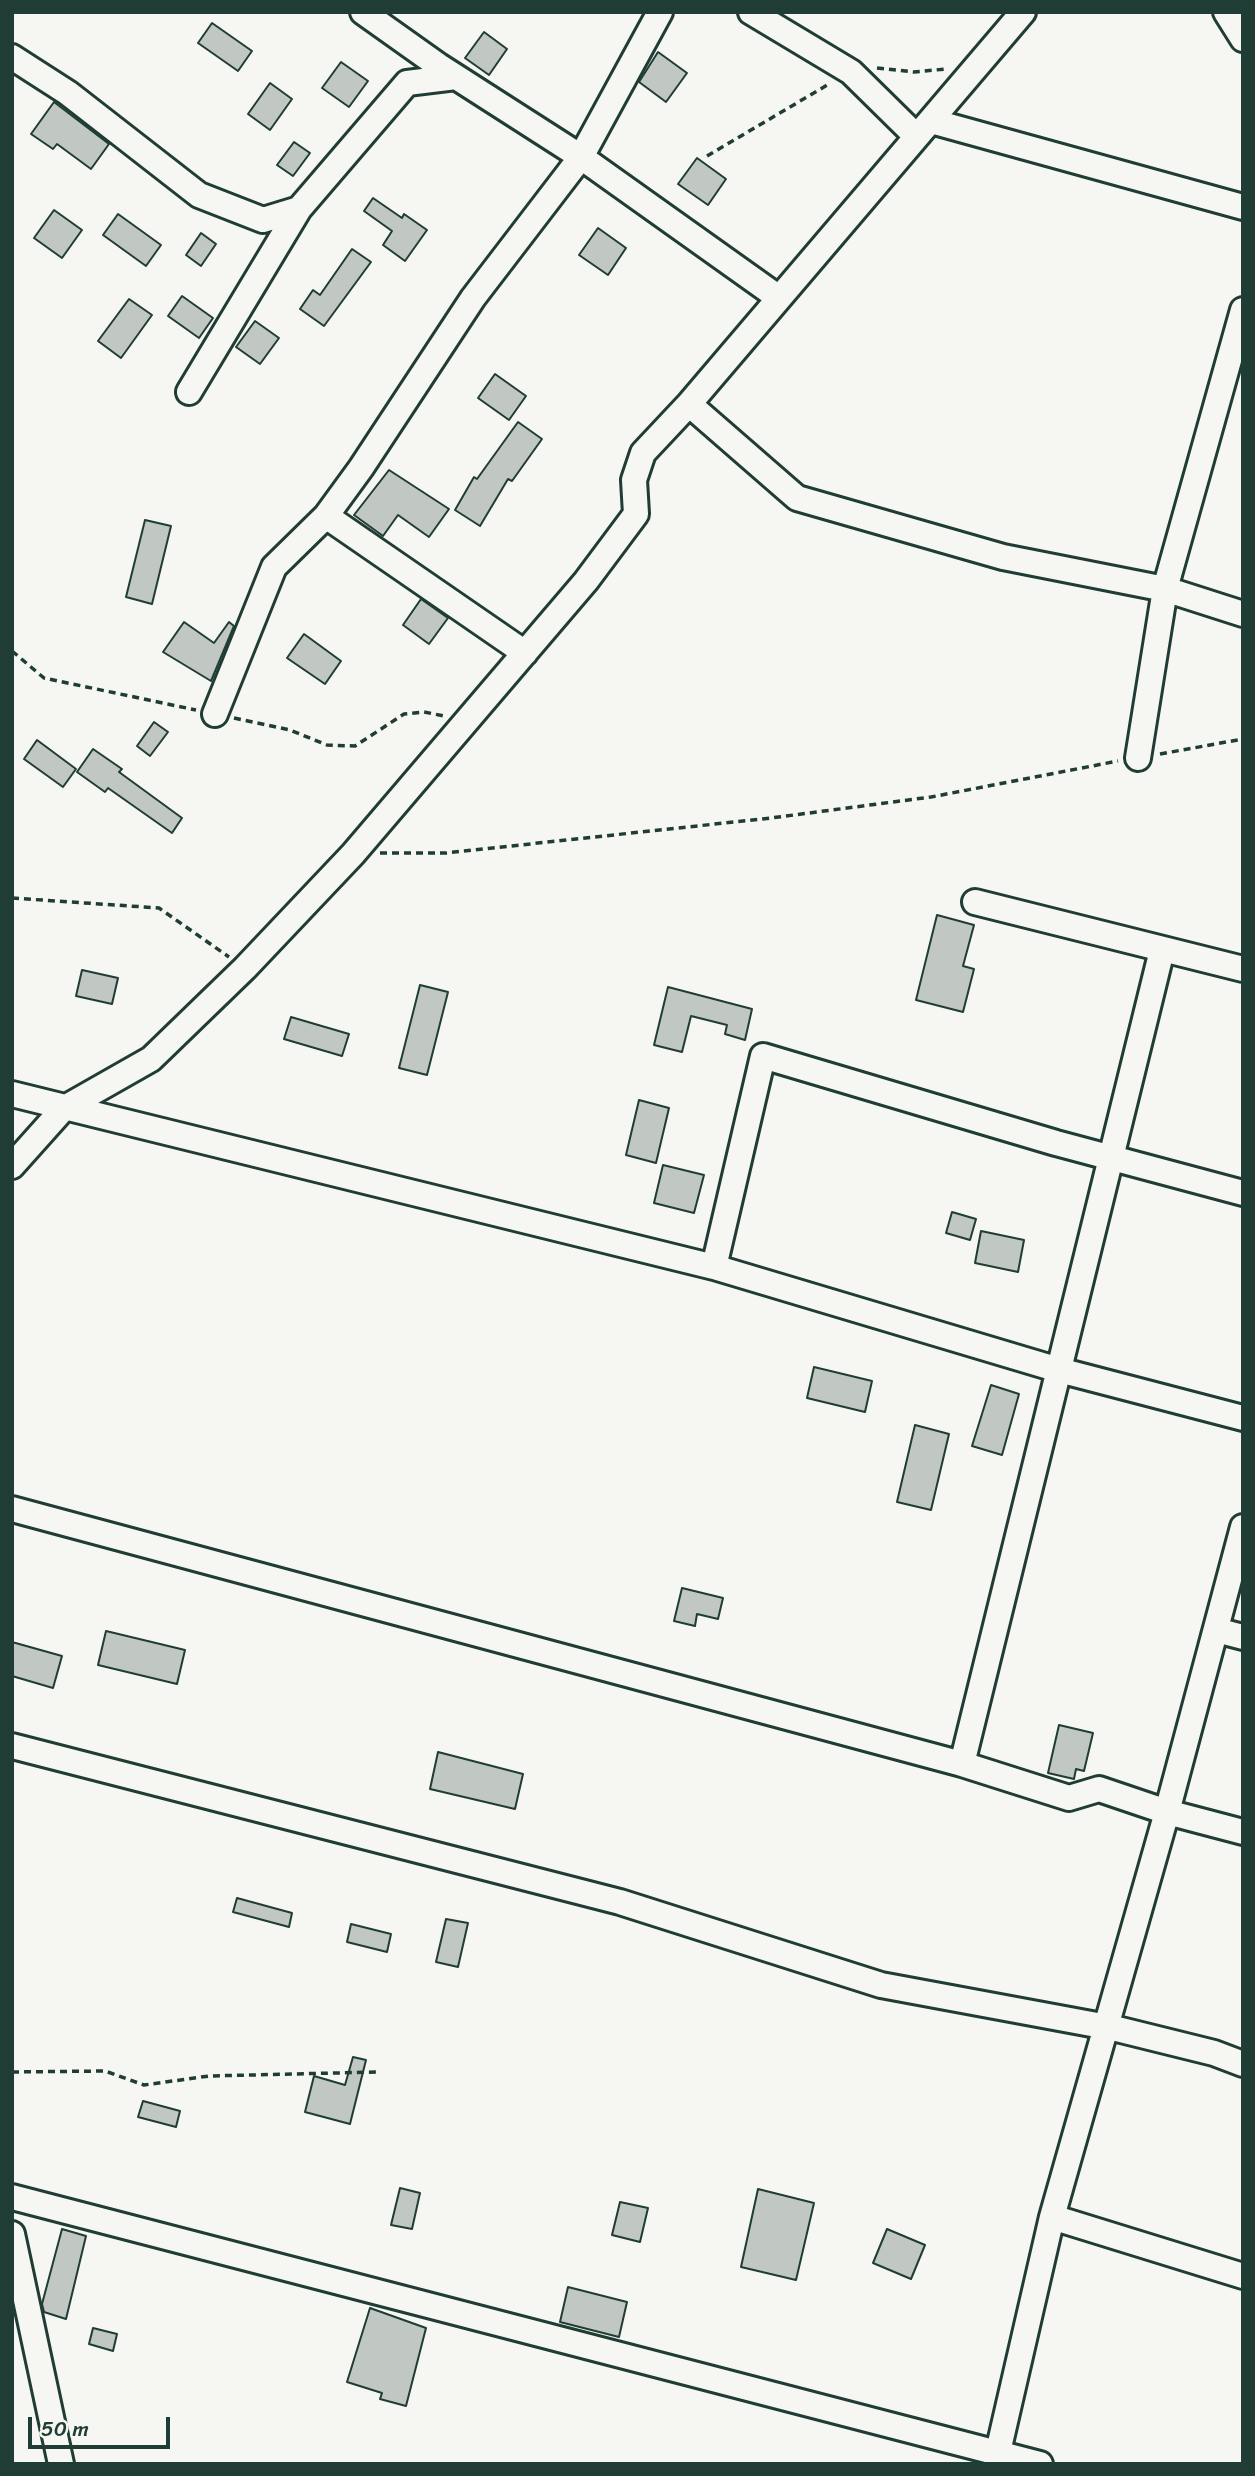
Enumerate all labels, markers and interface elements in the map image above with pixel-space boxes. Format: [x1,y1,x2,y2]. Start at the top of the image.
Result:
scale bar [32,2402,173,2446]
text: 50 m [41,2410,89,2448]

